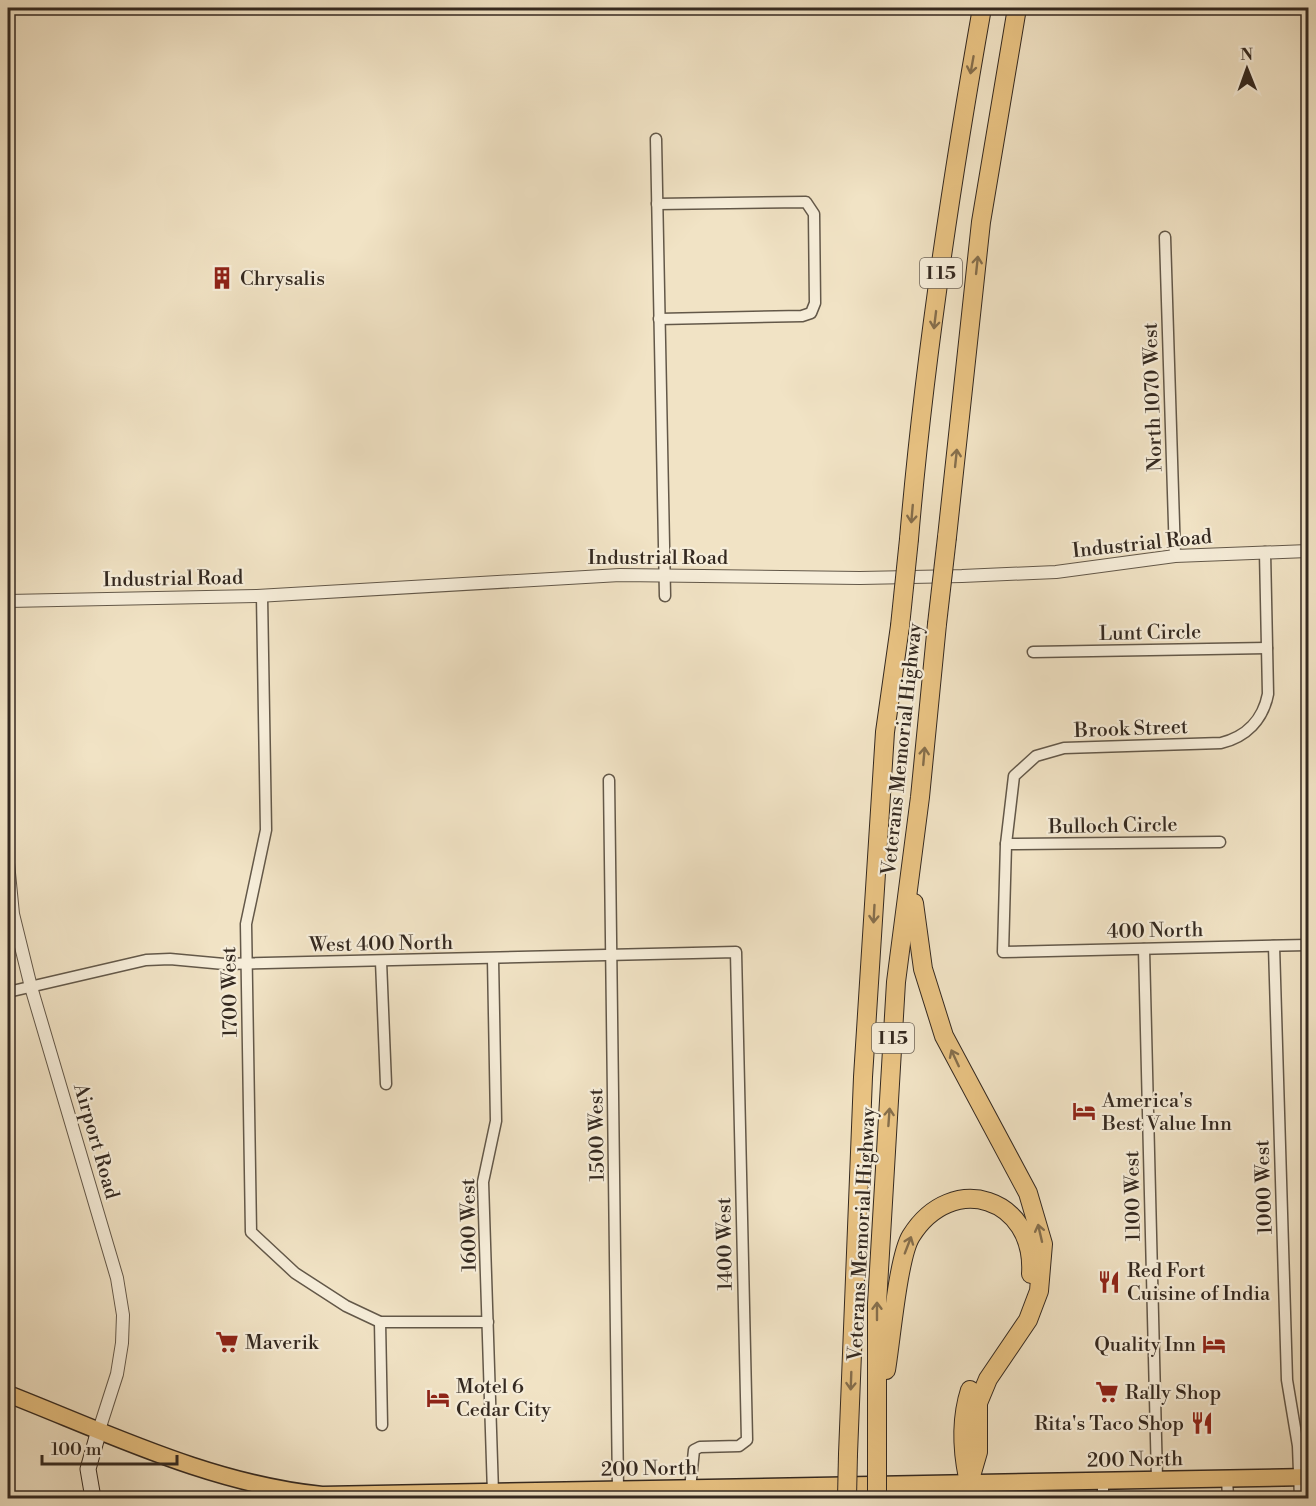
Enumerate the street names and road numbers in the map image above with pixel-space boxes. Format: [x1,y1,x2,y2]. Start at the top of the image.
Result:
road number: I 15 [920,258,962,288]
street label: North 1070 West [1138,322,1169,472]
street label: Industrial Road [1071,525,1214,564]
street label: Industrial Road [588,546,729,571]
street label: Industrial Road [103,566,244,593]
street label: Lunt Circle [1099,620,1201,647]
street label: Veterans Memorial Highway [877,621,928,878]
street label: Brook Street [1073,715,1188,744]
street label: Bulloch Circle [1047,813,1178,840]
street label: 400 North [1106,918,1204,945]
street label: West 400 North [308,931,453,958]
street label: 1700 West [217,946,244,1038]
road number: I 15 [872,1023,914,1053]
street label: Airport Road [67,1080,124,1203]
street label: 1500 West [584,1088,611,1182]
street label: Veterans Memorial Highway [843,1106,882,1363]
street label: 1000 West [1250,1139,1279,1235]
street label: 1100 West [1120,1150,1147,1242]
street label: 1600 West [456,1178,483,1272]
street label: 1400 West [712,1197,739,1291]
street label: 200 North [1087,1447,1183,1474]
street label: 200 North [601,1456,697,1483]

